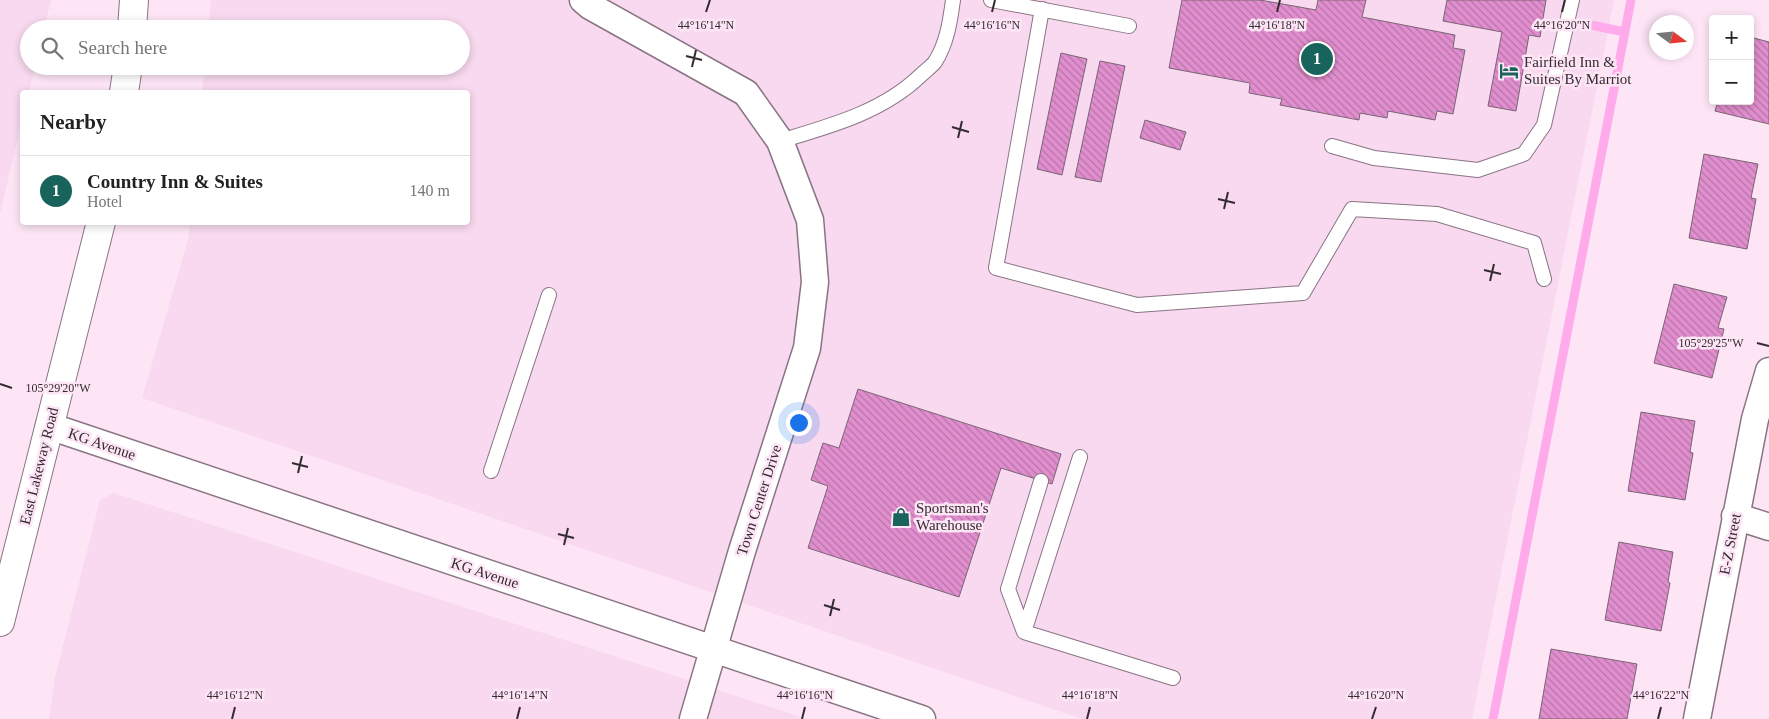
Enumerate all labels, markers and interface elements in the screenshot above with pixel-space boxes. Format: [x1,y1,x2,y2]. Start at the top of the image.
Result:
north arrow [1649,15,1694,60]
map controls [1709,15,1754,105]
button: + [1709,15,1754,60]
text: 44°16'14"N [678,18,735,32]
text: 44°16'16"N [964,18,1021,32]
text: 44°16'18"N [1249,18,1306,32]
text: 44°16'20"N [1534,18,1591,32]
search box [20,20,470,75]
icon: search [38,34,66,62]
text: Search here [78,37,167,58]
pin: 1 [1301,40,1333,78]
place label: Fairfield Inn & Suites By Marriot [1524,54,1632,87]
hotel icon: Fairfield Inn & Suites By Marriot [1498,60,1520,82]
button: − [1709,60,1754,105]
text: Nearby [40,110,107,134]
text: Country Inn & Suites [87,171,263,192]
text: 1 [52,182,60,199]
text: 140 m [410,182,450,199]
text: Hotel [87,193,123,210]
text: 105°29'25"W [1678,336,1744,350]
text: 105°29'20"W [25,381,91,395]
street label: East Lakeway Road [17,405,61,526]
your location [786,410,812,436]
street label: KG Avenue [66,425,138,463]
street label: Town Center Drive [734,442,785,557]
place label: Sportsman's Warehouse [916,500,989,533]
shop icon: Sportsman's Warehouse [890,506,912,528]
street label: E-Z Street [1716,511,1744,576]
street label: KG Avenue [449,555,521,592]
text: 44°16'12"N [207,688,264,702]
text: 44°16'14"N [492,688,549,702]
text: 44°16'16"N [777,688,834,702]
text: 44°16'18"N [1062,688,1119,702]
text: 44°16'20"N [1348,688,1405,702]
text: 44°16'22"N [1633,688,1690,702]

